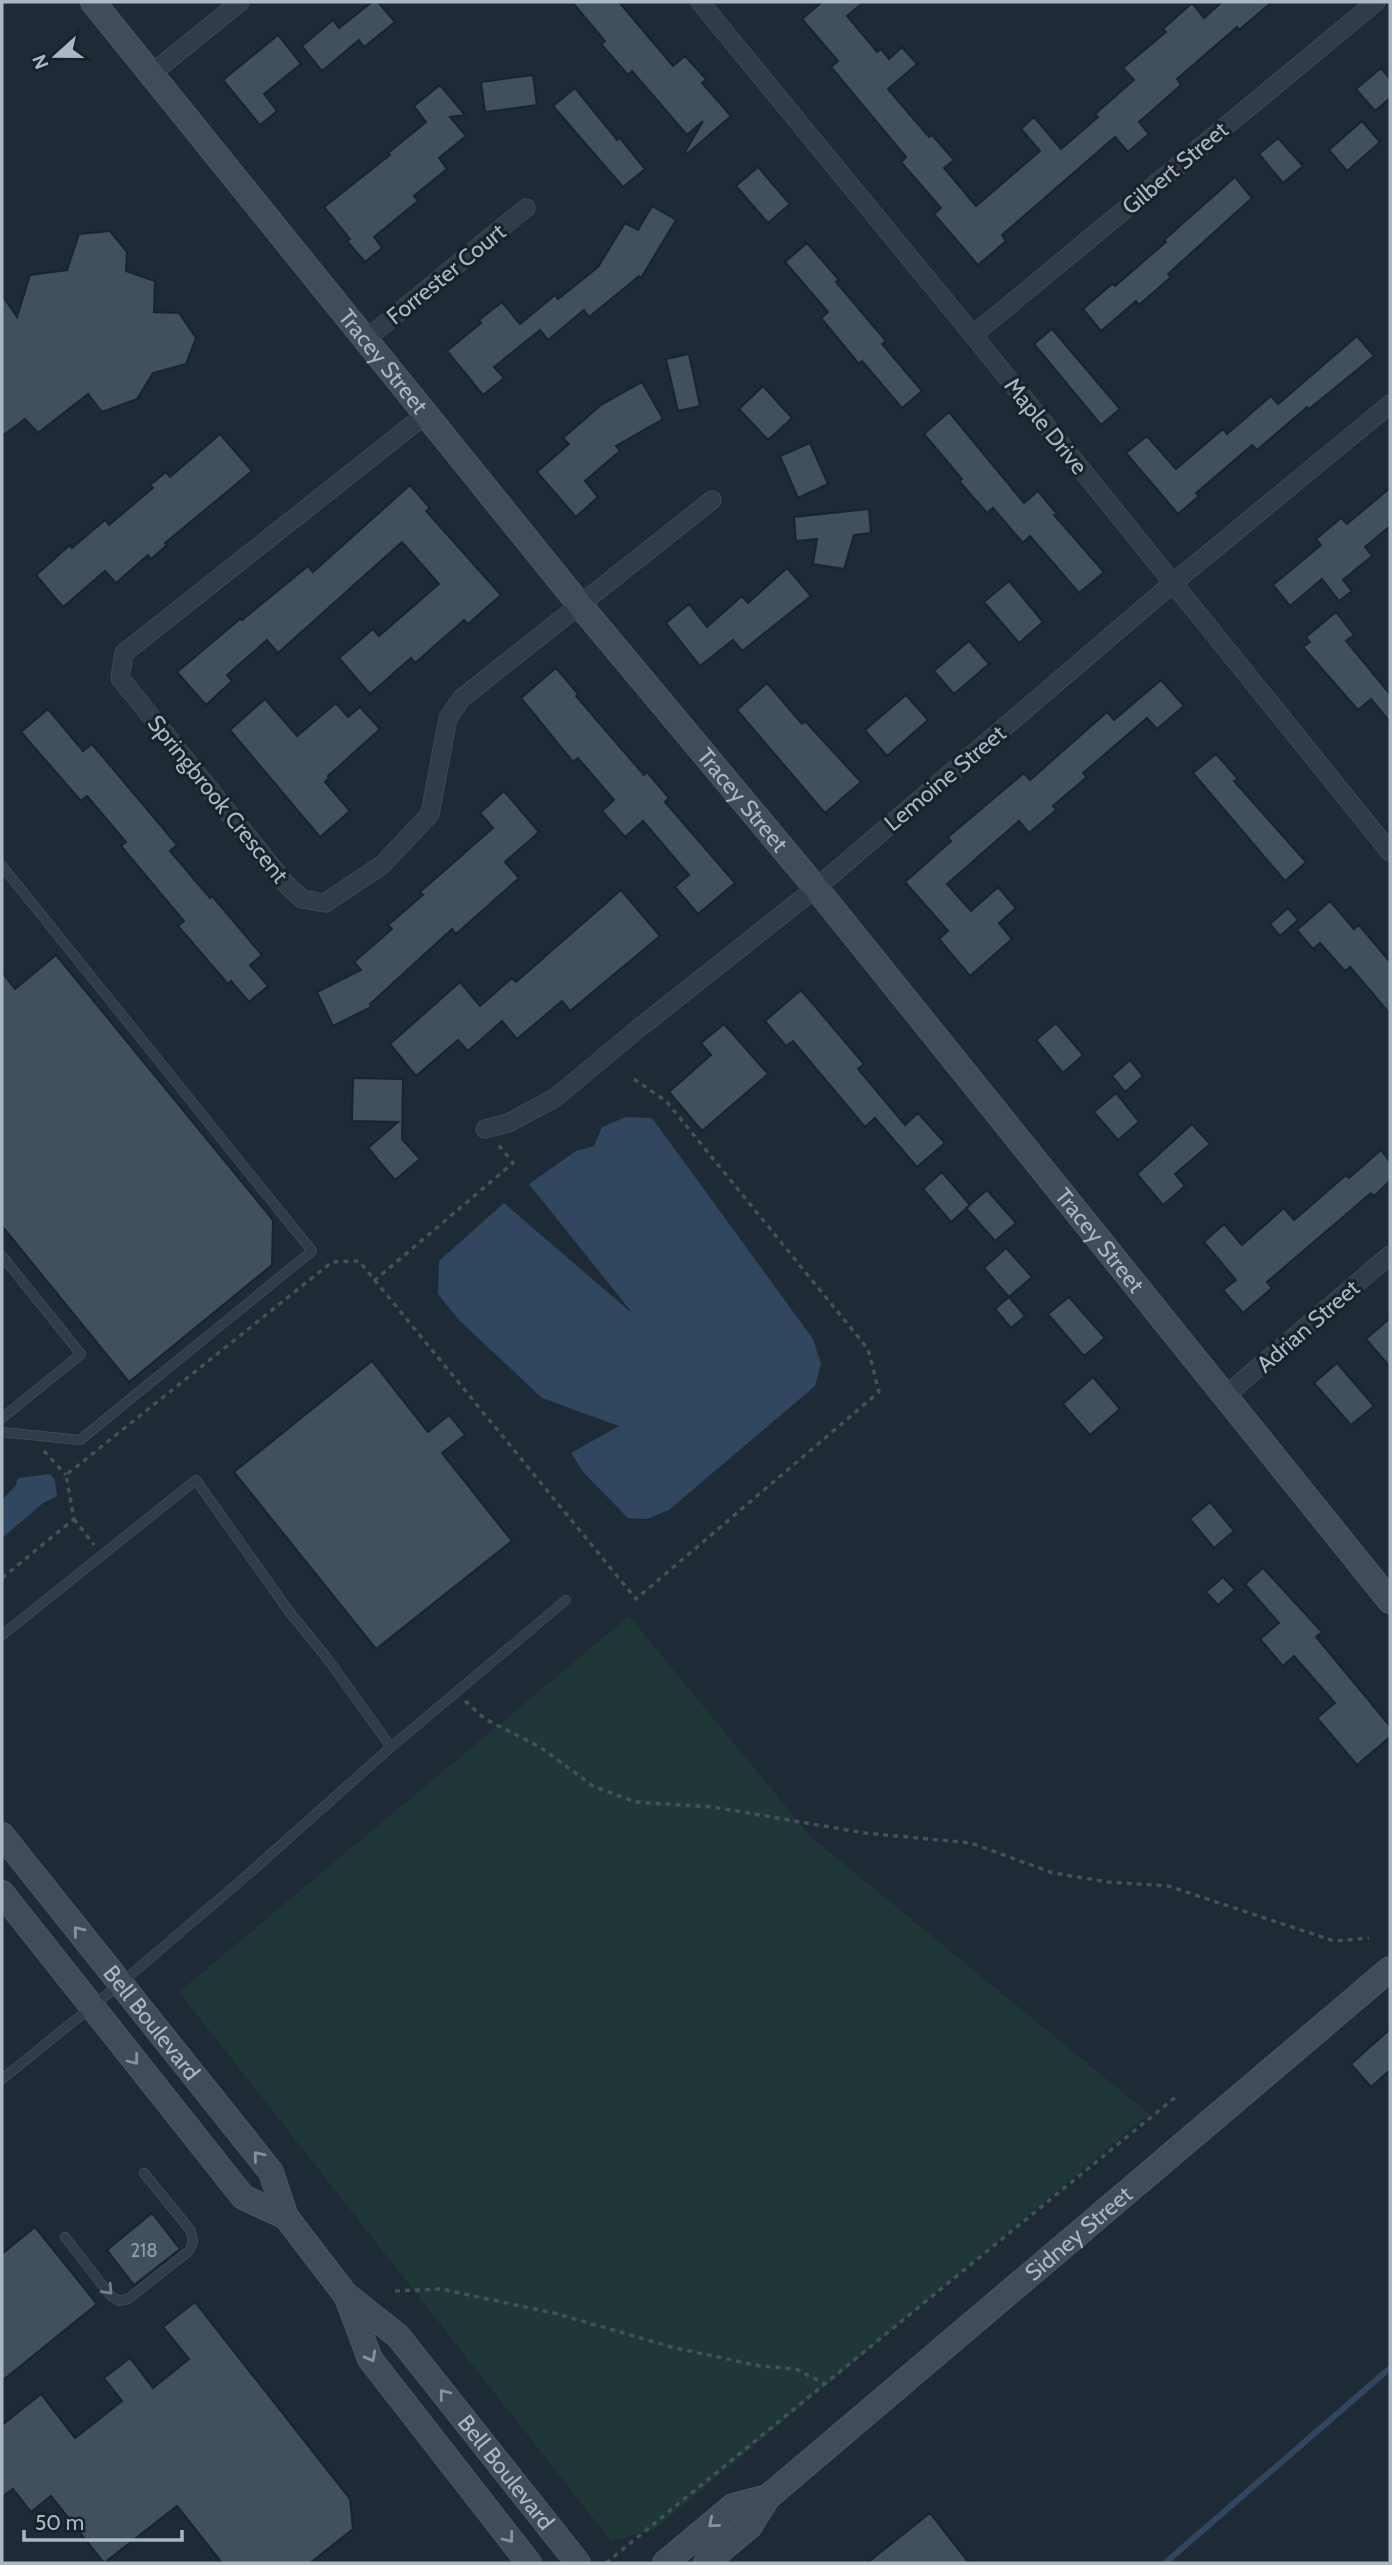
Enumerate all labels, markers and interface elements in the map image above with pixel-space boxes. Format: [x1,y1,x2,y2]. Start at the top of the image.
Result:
north arrow [21,21,91,91]
text: N [27,52,54,72]
street label: Gilbert Street [1116,116,1234,220]
street label: Forrester Court [381,217,511,330]
street label: Tracey Street [333,304,434,420]
street label: Maple Drive [999,372,1094,480]
street label: Springbrook Crescent [142,709,294,889]
street label: Lemoine Street [879,719,1012,837]
street label: Tracey Street [691,743,794,858]
street label: Tracey Street [1049,1182,1150,1299]
street label: Adrian Street [1251,1274,1365,1378]
one-way arrow [73,1926,86,1938]
street label: Bell Boulevard [97,1960,206,2086]
one-way arrow [126,2052,139,2065]
one-way arrow [253,2152,266,2164]
street label: Sidney Street [1019,2180,1138,2287]
house number: 218 [130,2239,158,2262]
one-way arrow [99,2282,112,2295]
one-way arrow [363,2350,376,2363]
one-way arrow [440,2390,453,2402]
street label: Bell Boulevard [452,2409,560,2535]
scale bar [24,2498,182,2542]
text: 50 m [35,2510,84,2535]
one-way arrow [708,2515,721,2527]
one-way arrow [501,2530,514,2542]

